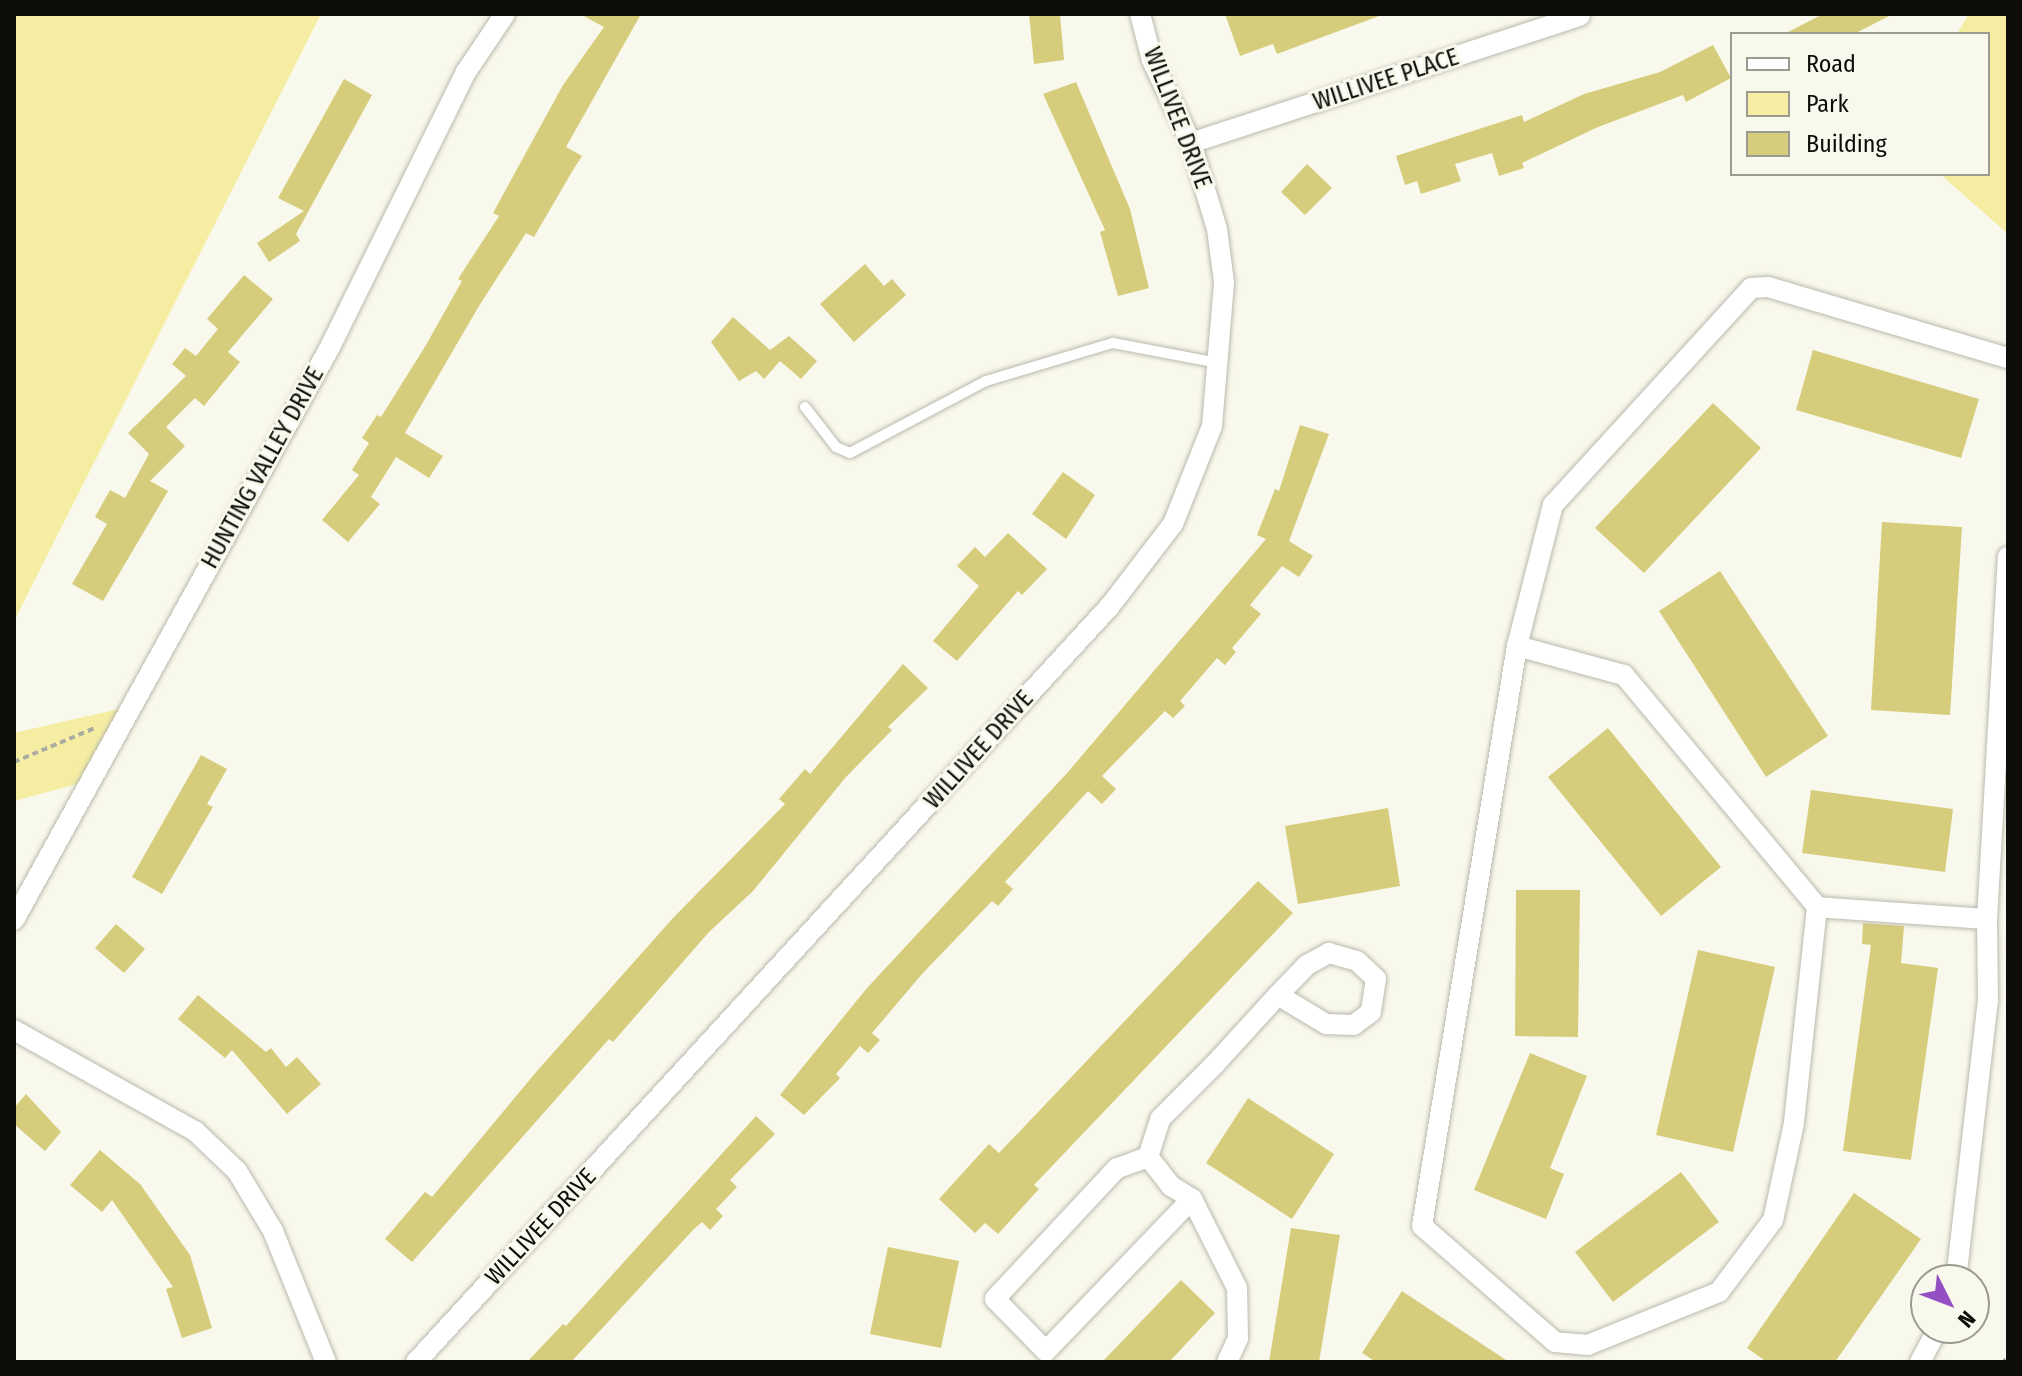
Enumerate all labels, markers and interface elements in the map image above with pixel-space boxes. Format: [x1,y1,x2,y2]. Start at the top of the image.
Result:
legend [1730,32,1990,176]
street label: WILLIVEE DRIVE [1137,43,1217,193]
street label: WILLIVEE PLACE [1310,43,1462,117]
text: Road [1806,50,1856,78]
text: Park [1806,90,1849,118]
text: Building [1806,130,1887,158]
street label: HUNTING VALLEY DRIVE [196,362,330,574]
street label: WILLIVEE DRIVE [918,685,1040,815]
street label: WILLIVEE DRIVE [480,1163,602,1291]
north arrow [1910,1264,1990,1344]
text: N [1952,1305,1981,1333]

